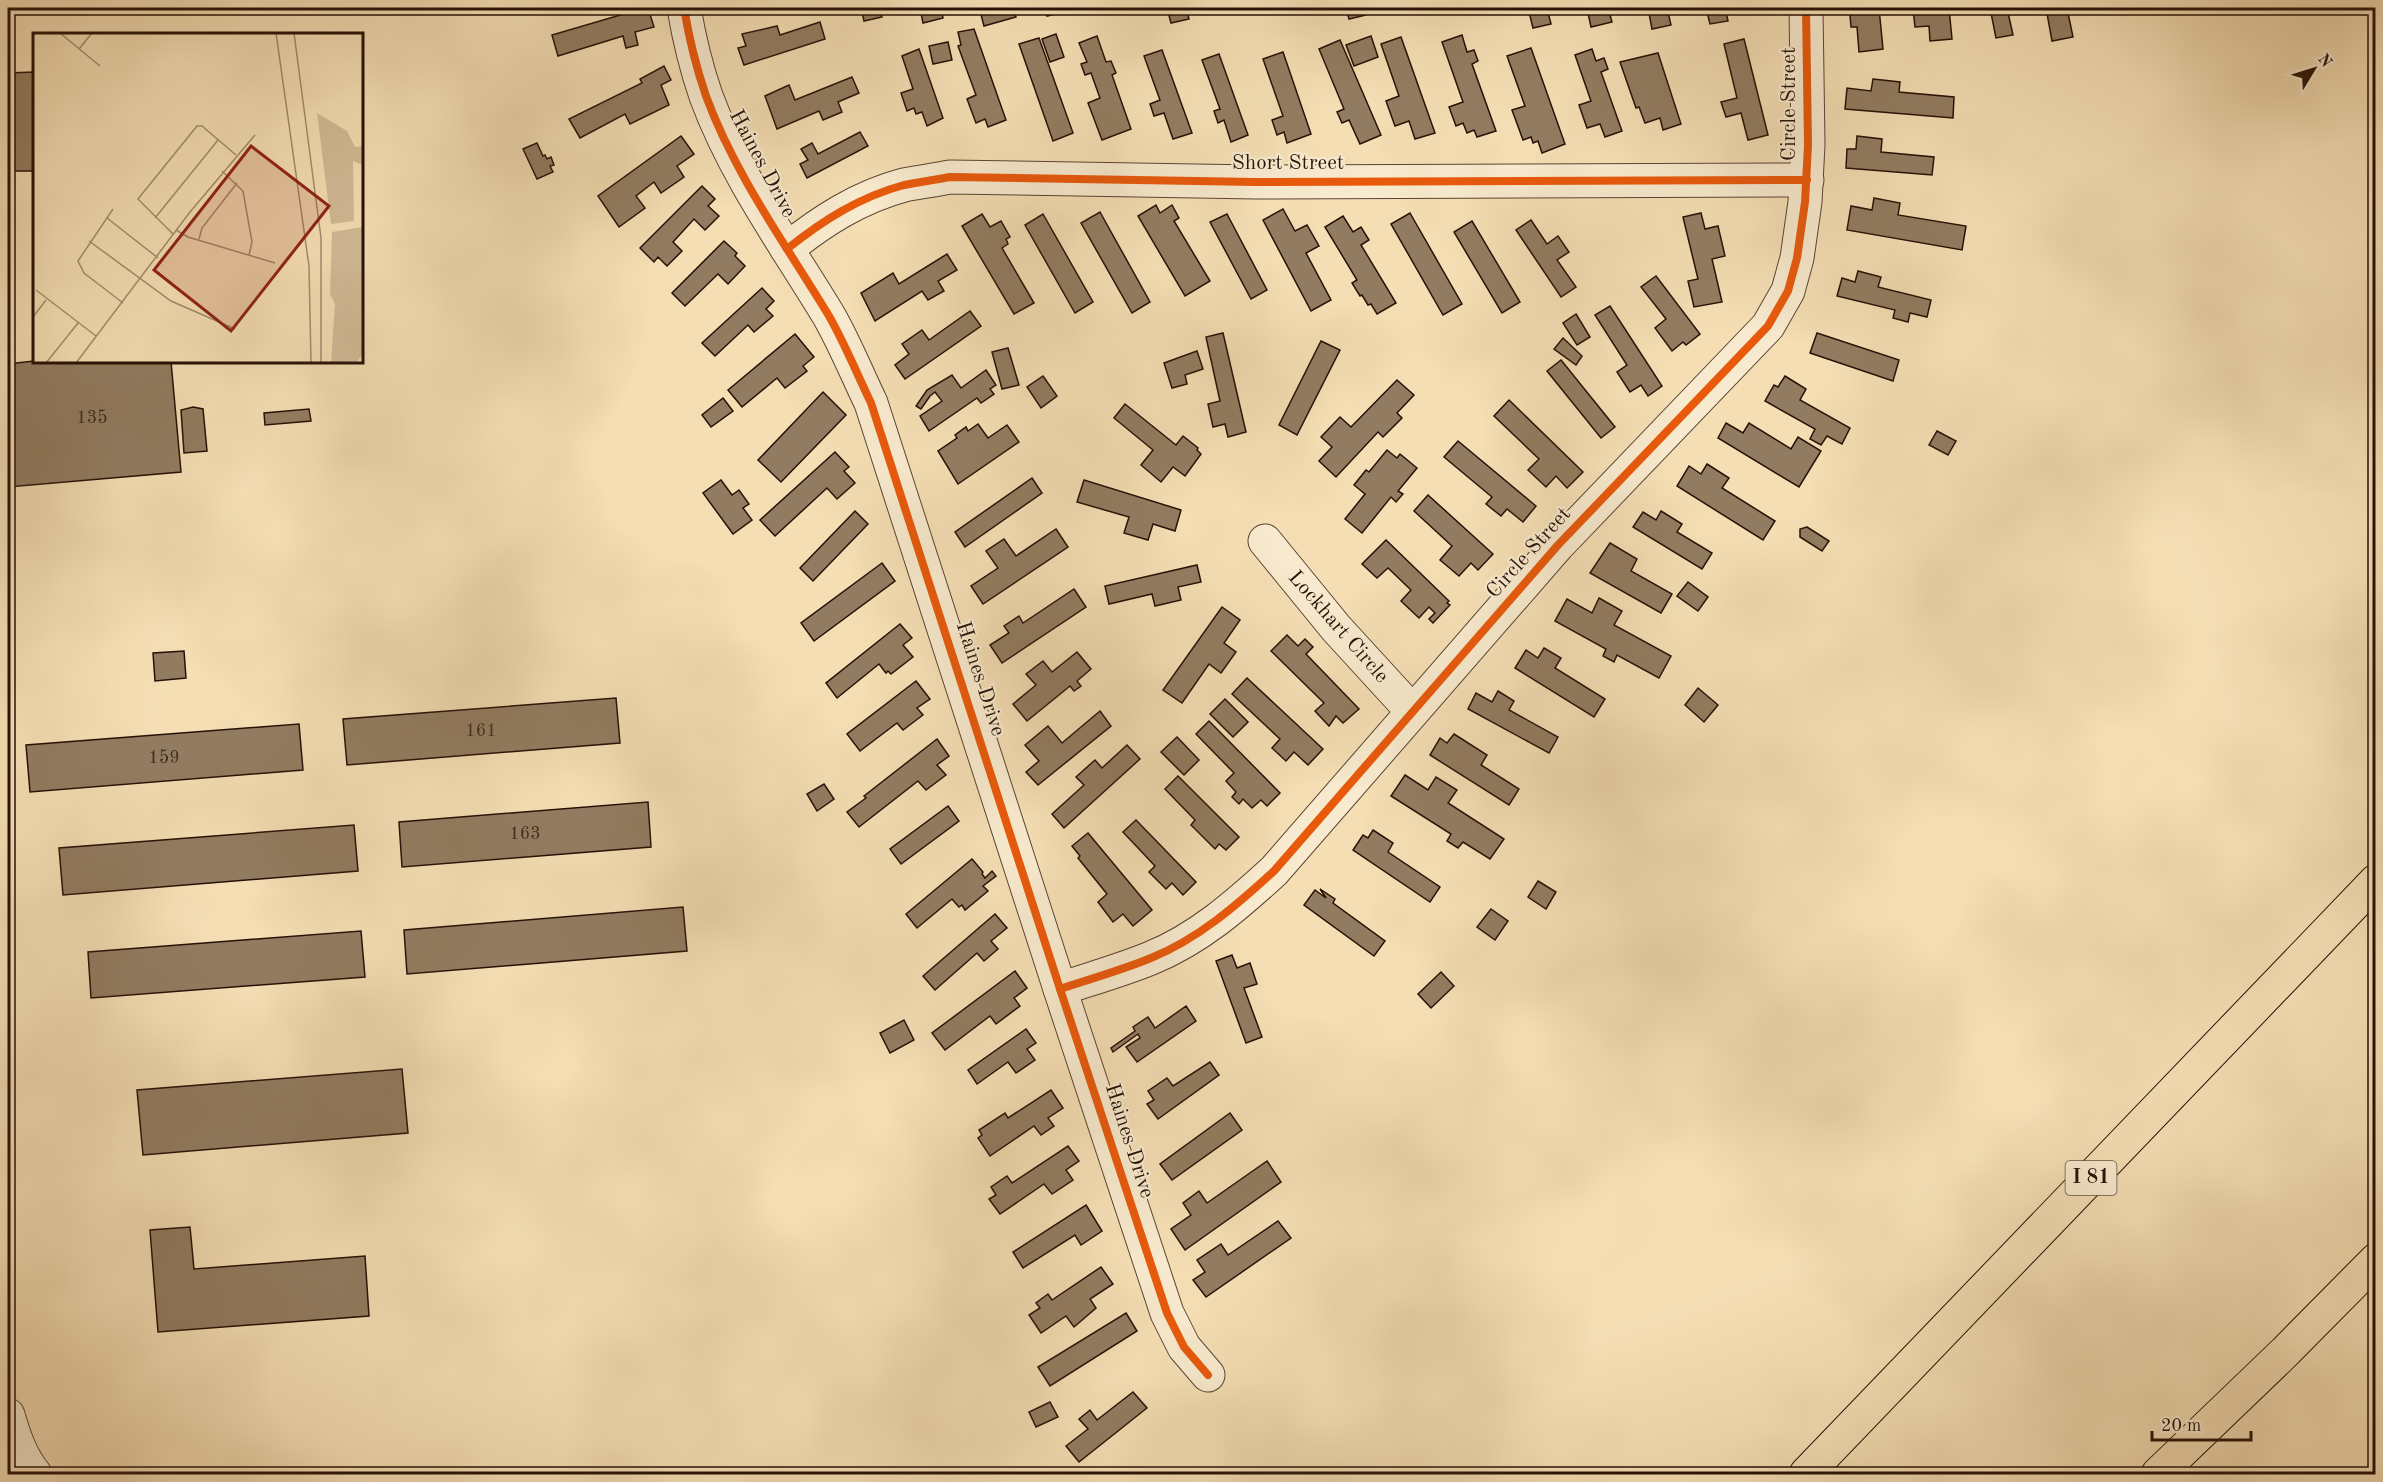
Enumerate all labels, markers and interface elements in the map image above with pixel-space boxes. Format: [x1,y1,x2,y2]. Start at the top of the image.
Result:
inset map [33,33,363,363]
north arrow [2284,39,2344,99]
street label: Circle Street [1779,47,1800,161]
text: N [2314,51,2335,71]
street label: Haines Drive [725,107,799,221]
street label: Short Street [1232,153,1344,174]
house number: 135 [76,409,108,427]
street label: Circle Street [1483,503,1575,603]
street label: Lockhart Circle [1284,567,1392,687]
street label: Haines Drive [952,619,1008,739]
house number: 161 [465,722,497,740]
house number: 159 [148,749,180,767]
house number: 163 [509,825,541,843]
street label: Haines Drive [1101,1081,1157,1201]
road number: I 81 [2066,1161,2116,1195]
scale bar [2152,1404,2251,1442]
text: 20 m [2161,1417,2201,1435]

